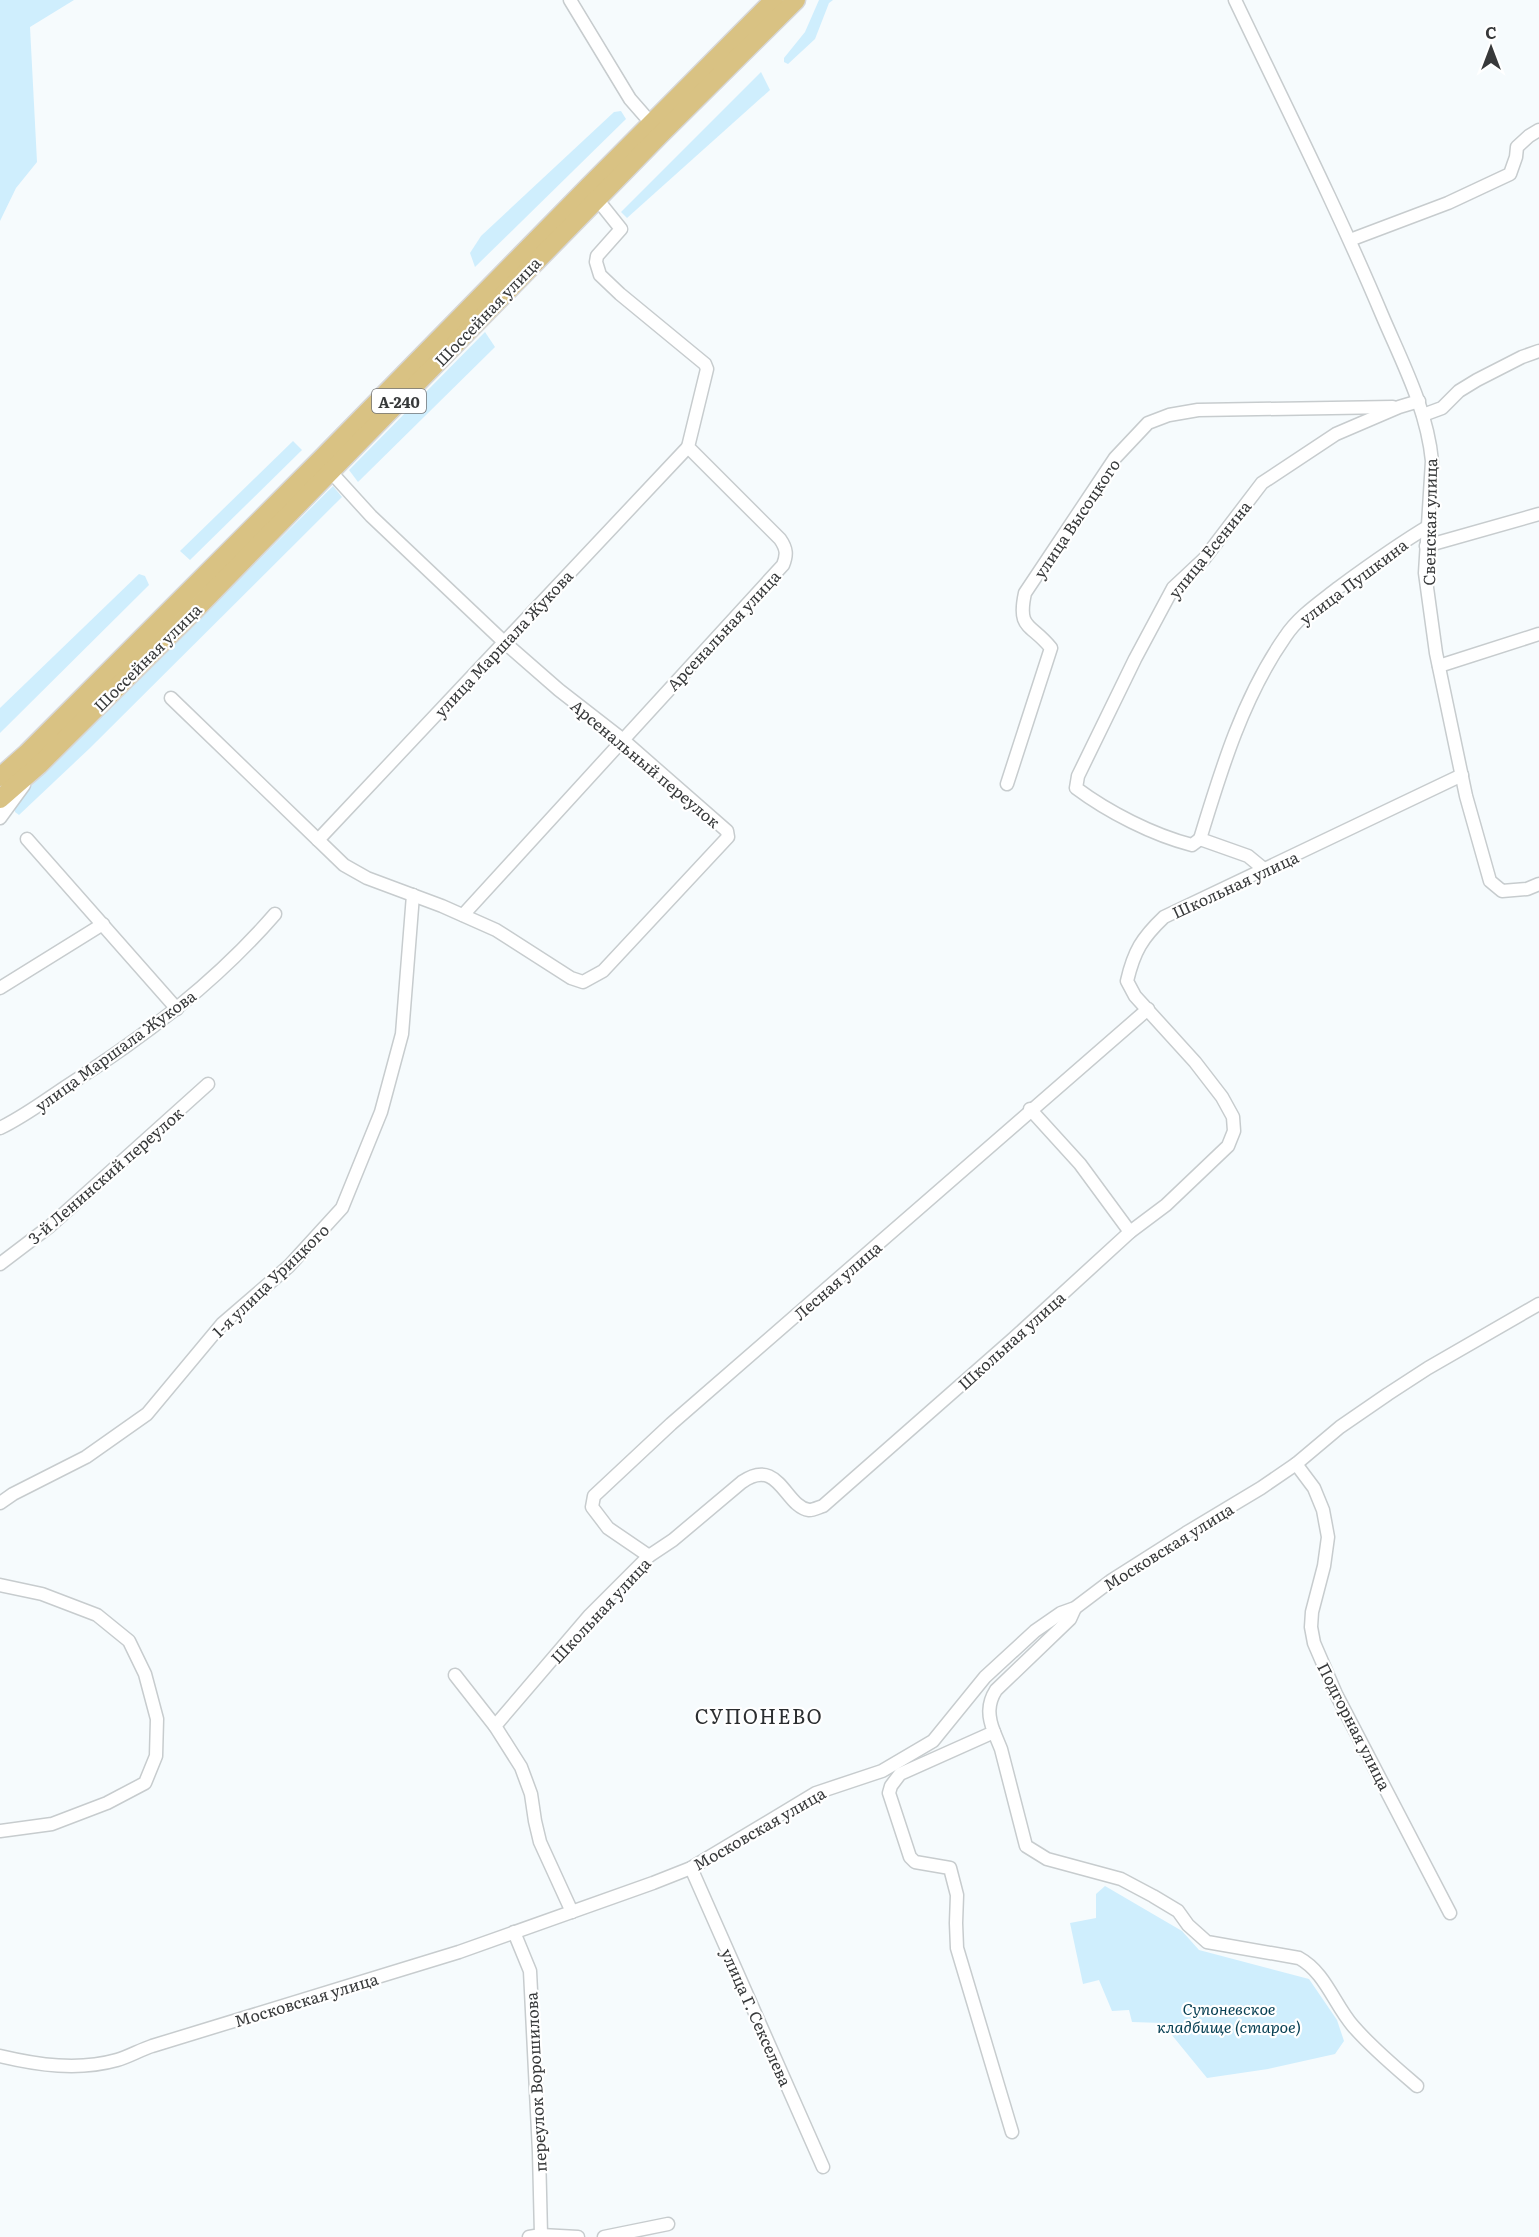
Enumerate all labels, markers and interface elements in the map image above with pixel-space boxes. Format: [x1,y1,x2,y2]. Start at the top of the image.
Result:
north arrow [1461,18,1521,78]
text: С [1485,20,1497,44]
street label: Шоссейная улица [428,251,546,371]
road number: А-240 [372,389,426,413]
street label: улица Высоцкого [1027,453,1125,583]
street label: Свенская улица [1416,458,1442,586]
street label: улица Есенина [1162,495,1256,603]
street label: улица Пушкина [1294,532,1413,630]
street label: улица Маршала Жукова [428,564,578,722]
street label: Арсенальная улица [661,564,786,696]
street label: Шоссейная улица [88,597,207,716]
street label: Арсенальный переулок [566,693,726,833]
street label: Школьная улица [1168,844,1303,924]
street label: улица Маршала Жукова [30,983,201,1117]
street label: 3-й Ленинский переулок [22,1100,188,1249]
street label: 1-я улица Урицкого [206,1218,334,1342]
street label: Лесная улица [788,1235,887,1325]
street label: Школьная улица [952,1285,1070,1395]
street label: Московская улица [1098,1496,1238,1596]
street label: Школьная улица [544,1551,656,1668]
street label: Подгорная улица [1312,1658,1398,1794]
district label: СУПОНЕВО [695,1700,823,1730]
street label: Московская улица [688,1780,830,1876]
street label: улица Г. Секселева [716,1944,798,2090]
street label: Московская улица [231,1966,381,2032]
street label: переулок Ворошилова [518,1991,552,2173]
park label: Супоневское кладбище (старое) [1157,1996,1301,2038]

